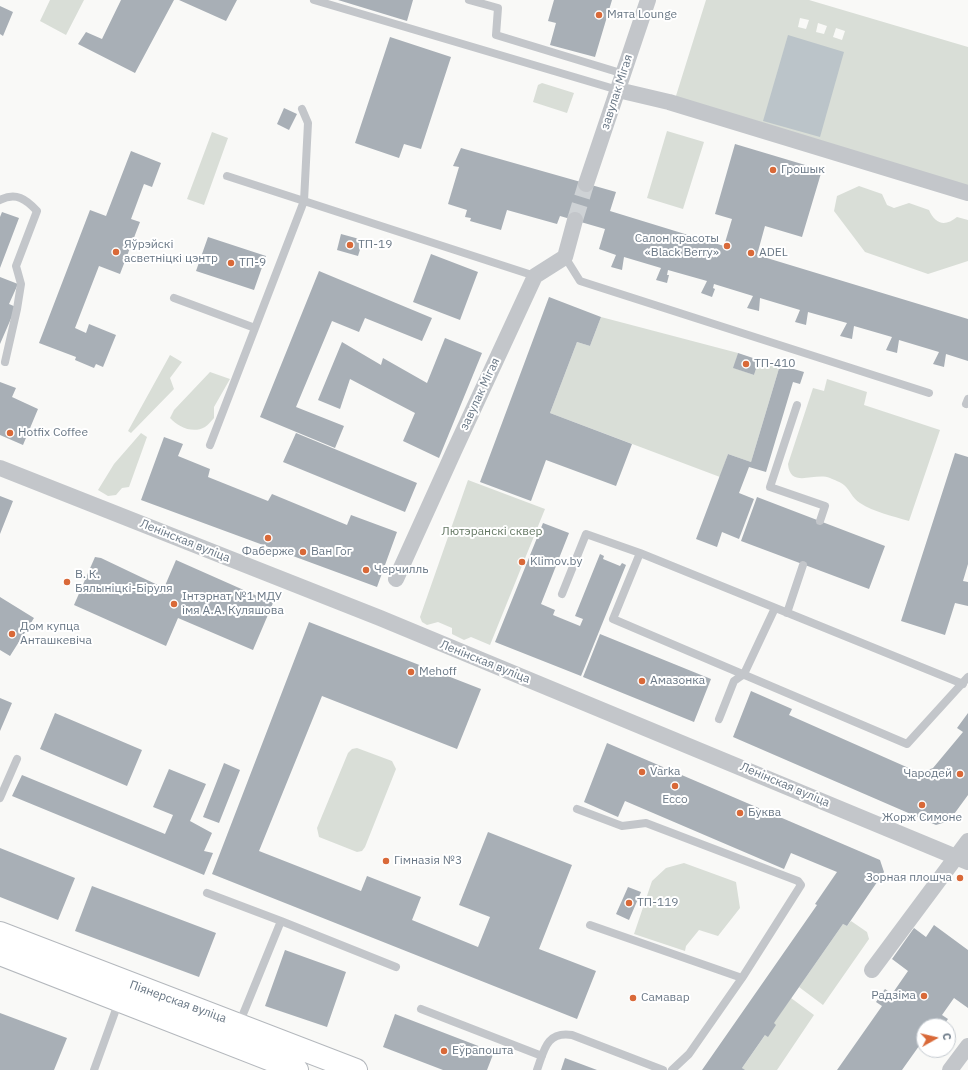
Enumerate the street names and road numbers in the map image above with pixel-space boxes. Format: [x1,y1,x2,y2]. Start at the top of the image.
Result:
street label: завулак Мігая [598,53,636,131]
street label: завулак Мігая [457,356,503,432]
street label: Ленінская вуліца [138,516,232,566]
street label: Ленінская вуліца [438,637,532,687]
street label: Ленінская вуліца [738,760,832,810]
street label: Піянерская вуліца [127,978,229,1026]

